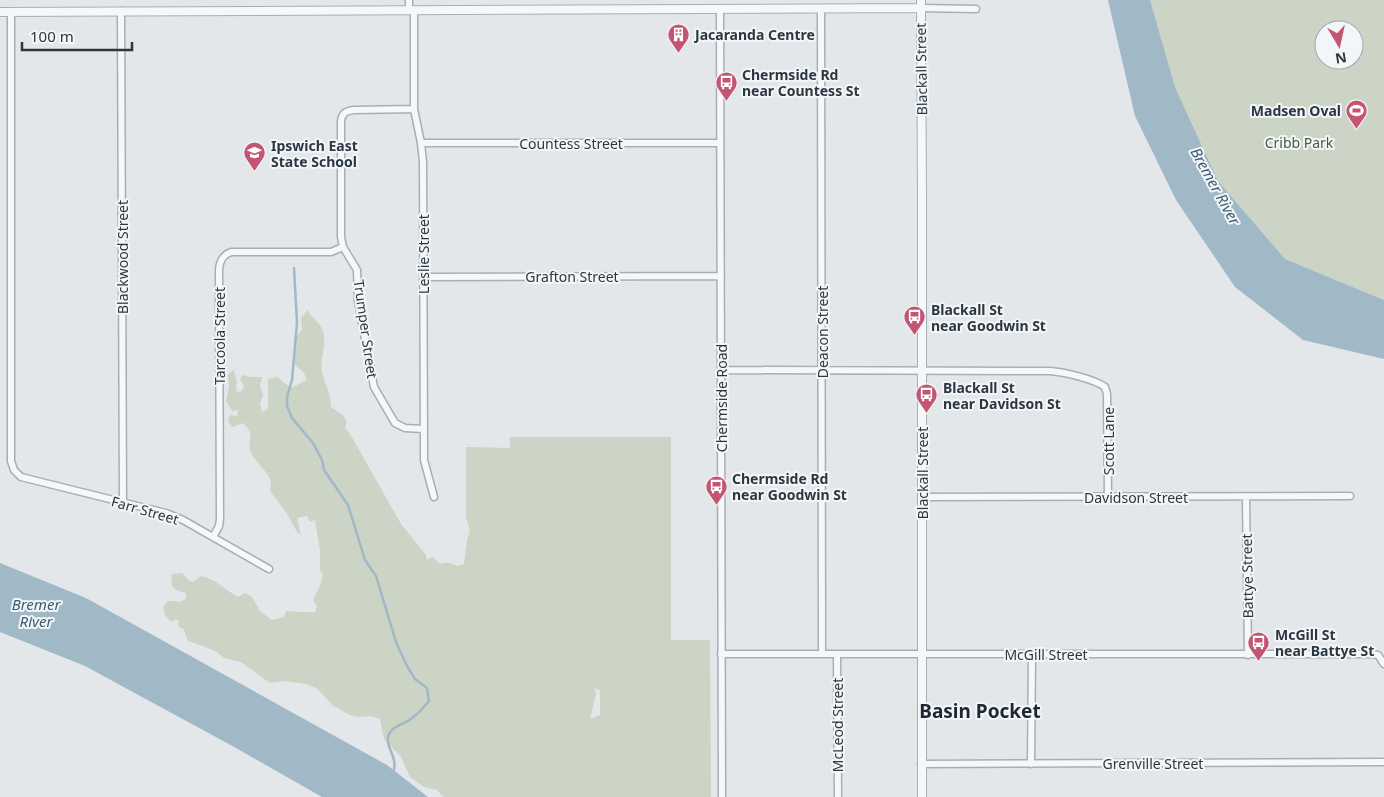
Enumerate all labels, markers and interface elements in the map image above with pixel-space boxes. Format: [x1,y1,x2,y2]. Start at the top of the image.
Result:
scale bar [22,20,132,52]
north arrow [1314,20,1364,70]
building icon: Jacaranda Centre [667,22,691,53]
street label: Blackall Street [911,23,931,115]
place label: Jacaranda Centre [693,25,815,44]
text: 100 m [30,26,74,46]
text: N [1334,48,1348,69]
place label: Chermside Rd near Countess St [742,65,860,100]
bus stop icon: Chermside Rd near Countess St [714,70,738,101]
sports icon: Madsen Oval [1345,98,1369,129]
place label: Madsen Oval [1251,101,1341,120]
park label: Cribb Park [1265,133,1334,152]
street label: Countess Street [519,134,623,153]
place label: Ipswich East State School [271,136,358,171]
school or university icon: Ipswich East State School [243,141,267,172]
water label: Bremer River [1187,144,1246,229]
street label: Blackwood Street [113,200,132,314]
street label: Leslie Street [414,214,433,294]
street label: Grafton Street [525,267,619,286]
street label: Trumper Street [350,278,382,380]
street label: Deacon Street [813,286,832,378]
street label: Tarcoola Street [210,287,229,385]
place label: Blackall St near Goodwin St [931,300,1046,335]
bus stop icon: Blackall St near Goodwin St [903,305,927,336]
street label: Chermside Road [712,344,731,452]
place label: Blackall St near Davidson St [943,378,1061,413]
bus stop icon: Blackall St near Davidson St [915,383,939,414]
street label: Scott Lane [1099,407,1118,475]
street label: Blackall Street [913,427,932,519]
place label: Chermside Rd near Goodwin St [732,469,847,504]
bus stop icon: Chermside Rd near Goodwin St [704,474,728,505]
street label: Davidson Street [1084,488,1188,507]
street label: Farr Street [109,491,181,529]
street label: Battye Street [1237,533,1257,619]
water label: Bremer River [12,594,61,631]
place label: McGill St near Battye St [1275,625,1374,660]
bus stop icon: McGill St near Battye St [1247,630,1271,661]
street label: McGill Street [1004,645,1088,664]
street label: McLeod Street [828,678,847,772]
district label: Basin Pocket [919,698,1041,724]
street label: Grenville Street [1103,754,1203,773]

